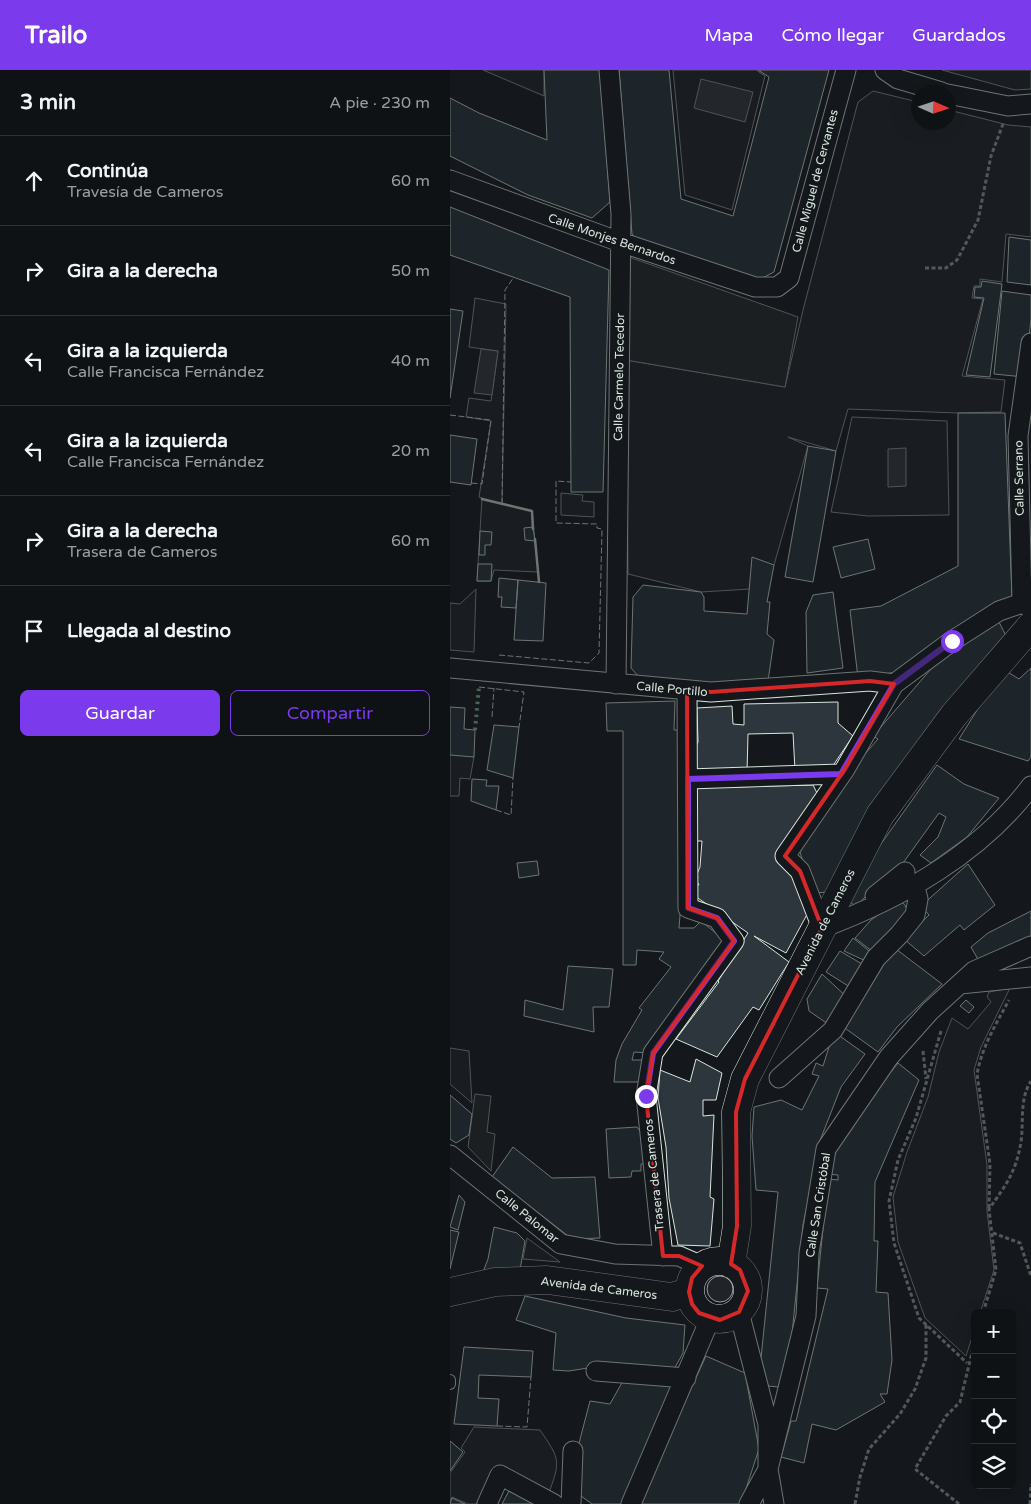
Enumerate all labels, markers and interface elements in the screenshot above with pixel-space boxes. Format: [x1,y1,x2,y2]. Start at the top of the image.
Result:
text: Trailo [25,21,87,50]
text: Mapa [704,24,753,46]
text: Cómo llegar [781,24,884,46]
text: Guardados [912,24,1006,46]
north arrow [911,85,956,130]
text: 3 min [20,90,76,115]
text: A pie · 230 m [329,93,430,113]
street label: Calle Miguel de Cervantes [789,108,841,254]
text: Continúa [67,160,149,182]
icon: ahead [20,167,48,195]
text: 60 m [391,171,430,191]
text: Travesía de Cameros [67,182,223,202]
street label: Calle Monjes Bernardos [546,210,678,268]
icon: right [20,257,48,285]
text: Gira a la derecha [67,260,218,282]
text: 50 m [391,261,430,281]
street label: Calle Carmelo Tecedor [611,313,627,441]
text: Gira a la izquierda [67,340,228,362]
icon: left [20,347,48,375]
text: 40 m [391,351,430,371]
text: Calle Francisca Fernández [67,362,264,382]
text: Gira a la izquierda [67,430,228,452]
icon: left [20,437,48,465]
street label: Calle Serrano [1011,440,1027,516]
text: 20 m [391,441,430,461]
text: Calle Francisca Fernández [67,452,264,472]
text: Gira a la derecha [67,520,218,542]
icon: right [20,527,48,555]
text: 60 m [391,531,430,551]
text: Trasera de Cameros [67,542,217,562]
icon: arrive [20,617,48,645]
text: Llegada al destino [67,620,231,642]
route start [941,630,964,653]
street label: Calle Portillo [636,679,708,699]
button: Guardar [20,690,220,736]
button: Compartir [230,690,430,736]
street label: Avenida de Cameros [792,866,858,977]
route end [635,1085,658,1108]
street label: Trasera de Cameros [641,1118,667,1232]
street label: Calle San Cristóbal [803,1151,833,1259]
street label: Calle Palomar [492,1186,562,1246]
street label: Avenida de Cameros [540,1274,658,1302]
map controls [971,1309,1016,1489]
button: + [971,1309,1016,1354]
button: − [971,1354,1016,1399]
button: locate [971,1399,1016,1444]
button: layers [971,1444,1016,1489]

